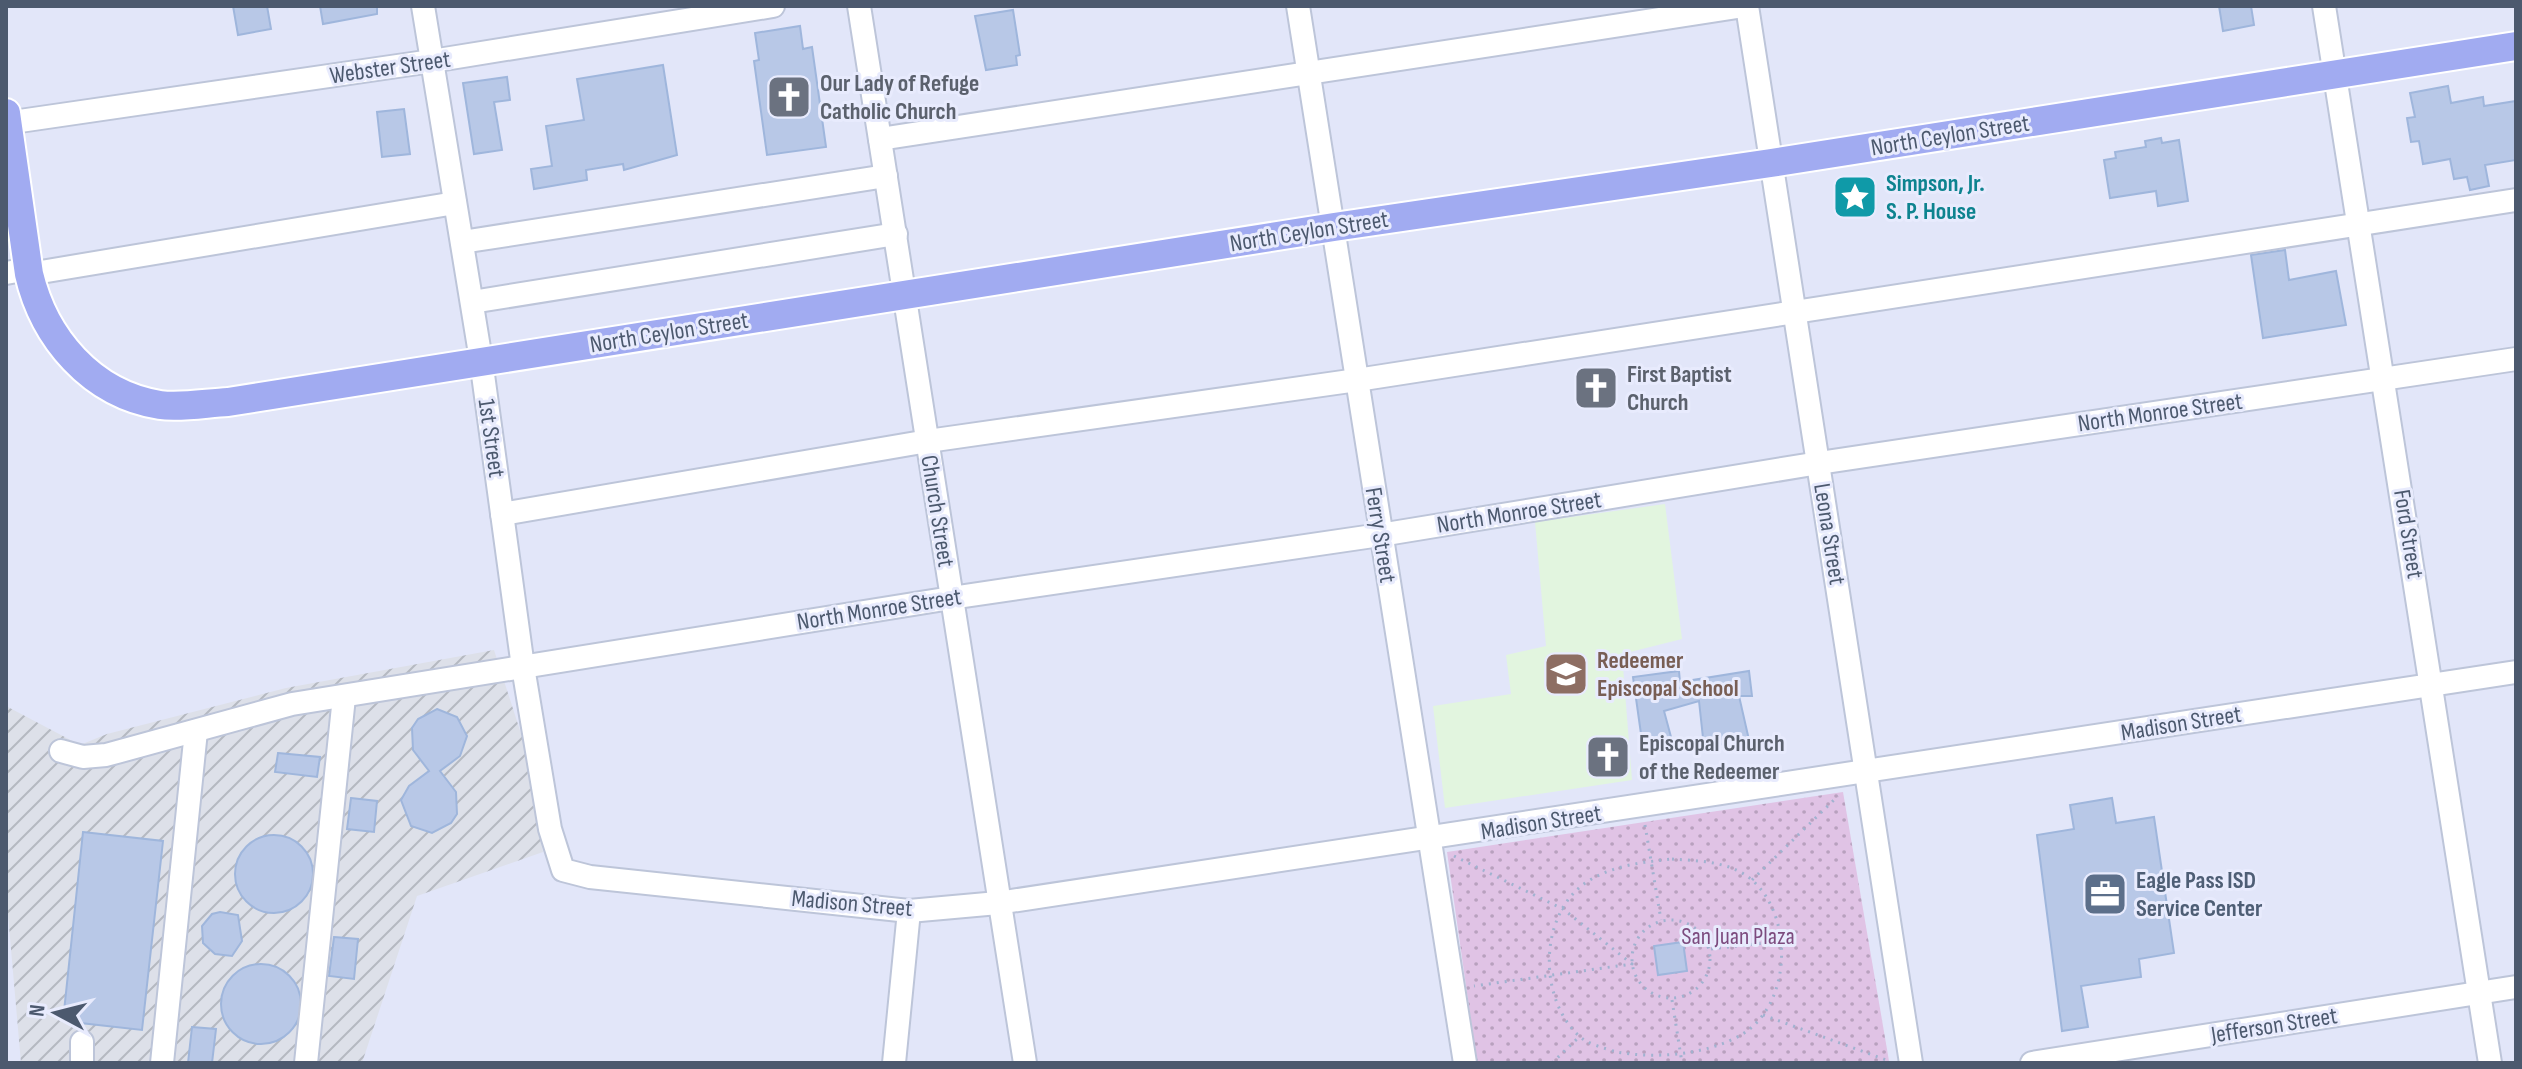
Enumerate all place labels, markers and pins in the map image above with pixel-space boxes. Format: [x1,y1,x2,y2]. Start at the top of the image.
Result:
place label: Our Lady of Refuge Catholic Church [820,69,979,126]
church icon: Our Lady of Refuge Catholic Church [765,73,813,121]
place label: Simpson, Jr. S. P. House [1886,169,1985,226]
place icon: Simpson, Jr. S. P. House [1831,173,1879,221]
place label: First Baptist Church [1627,360,1732,417]
church icon: First Baptist Church [1572,364,1620,412]
place label: Redeemer Episcopal School [1597,646,1739,703]
school or university icon: Redeemer Episcopal School [1542,650,1590,698]
place label: Episcopal Church of the Redeemer [1639,729,1785,786]
church icon: Episcopal Church of the Redeemer [1584,733,1632,781]
place label: Eagle Pass ISD Service Center [2136,866,2263,923]
office icon: Eagle Pass ISD Service Center [2081,870,2129,918]

